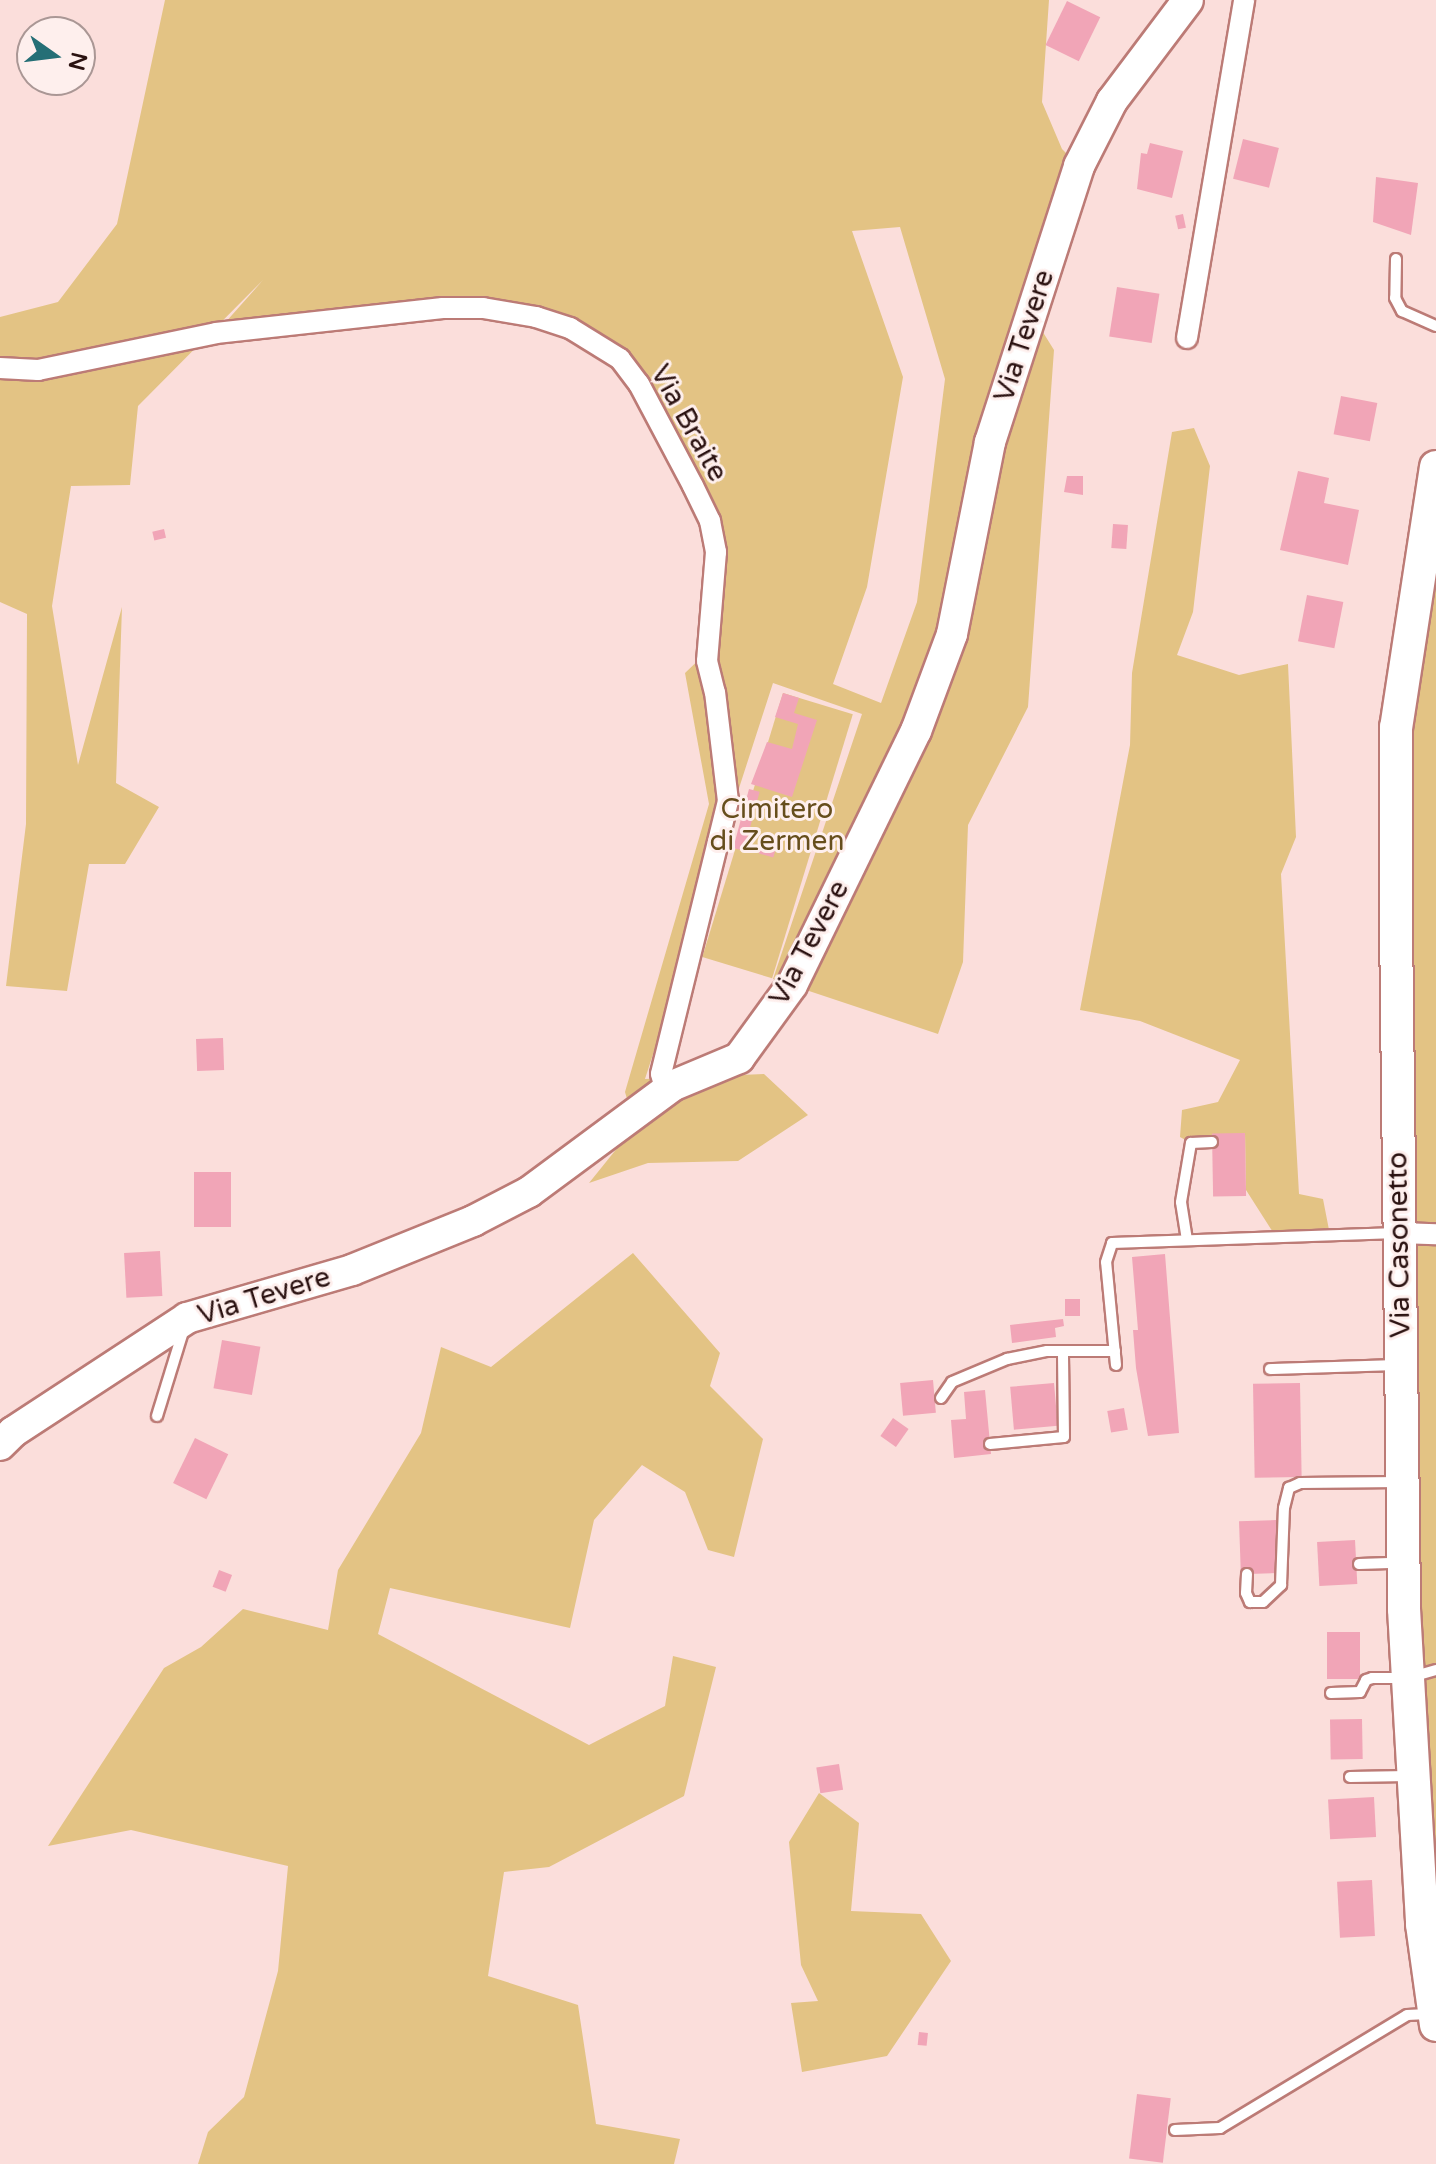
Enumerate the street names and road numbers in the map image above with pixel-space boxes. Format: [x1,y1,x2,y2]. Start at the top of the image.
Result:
street label: Via Tevere [987,266,1061,406]
street label: Via Braite [643,359,735,487]
street label: Via Tevere [762,875,856,1011]
street label: Via Casonetto [1381,1152,1417,1338]
street label: Via Tevere [194,1260,334,1332]

